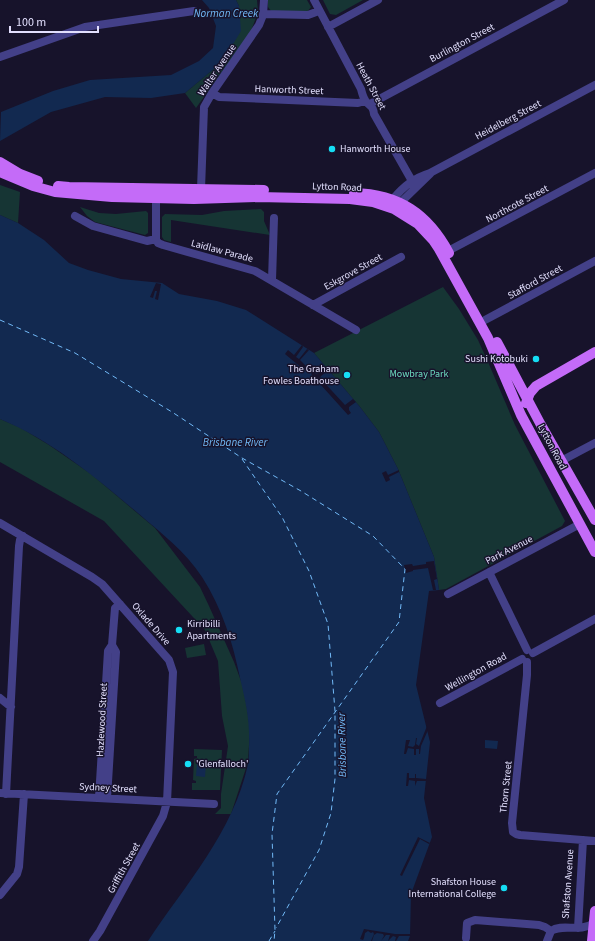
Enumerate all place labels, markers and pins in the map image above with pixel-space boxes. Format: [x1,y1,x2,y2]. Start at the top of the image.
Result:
place label: Hanworth House [340,142,410,156]
marker: Hanworth House [327,144,337,154]
place label: Sushi Kotobuki [465,352,528,366]
marker: Sushi Kotobuki [531,354,541,364]
place label: The Graham Fowles Boathouse [263,362,339,388]
marker: The Graham Fowles Boathouse [342,370,352,380]
place label: Kirribilli Apartments [187,617,236,643]
marker: Kirribilli Apartments [174,625,184,635]
place label: 'Glenfalloch' [196,757,248,771]
marker: 'Glenfalloch' [183,759,193,769]
place label: Shafston House International College [409,875,496,901]
marker: Shafston House International College [499,883,509,893]

